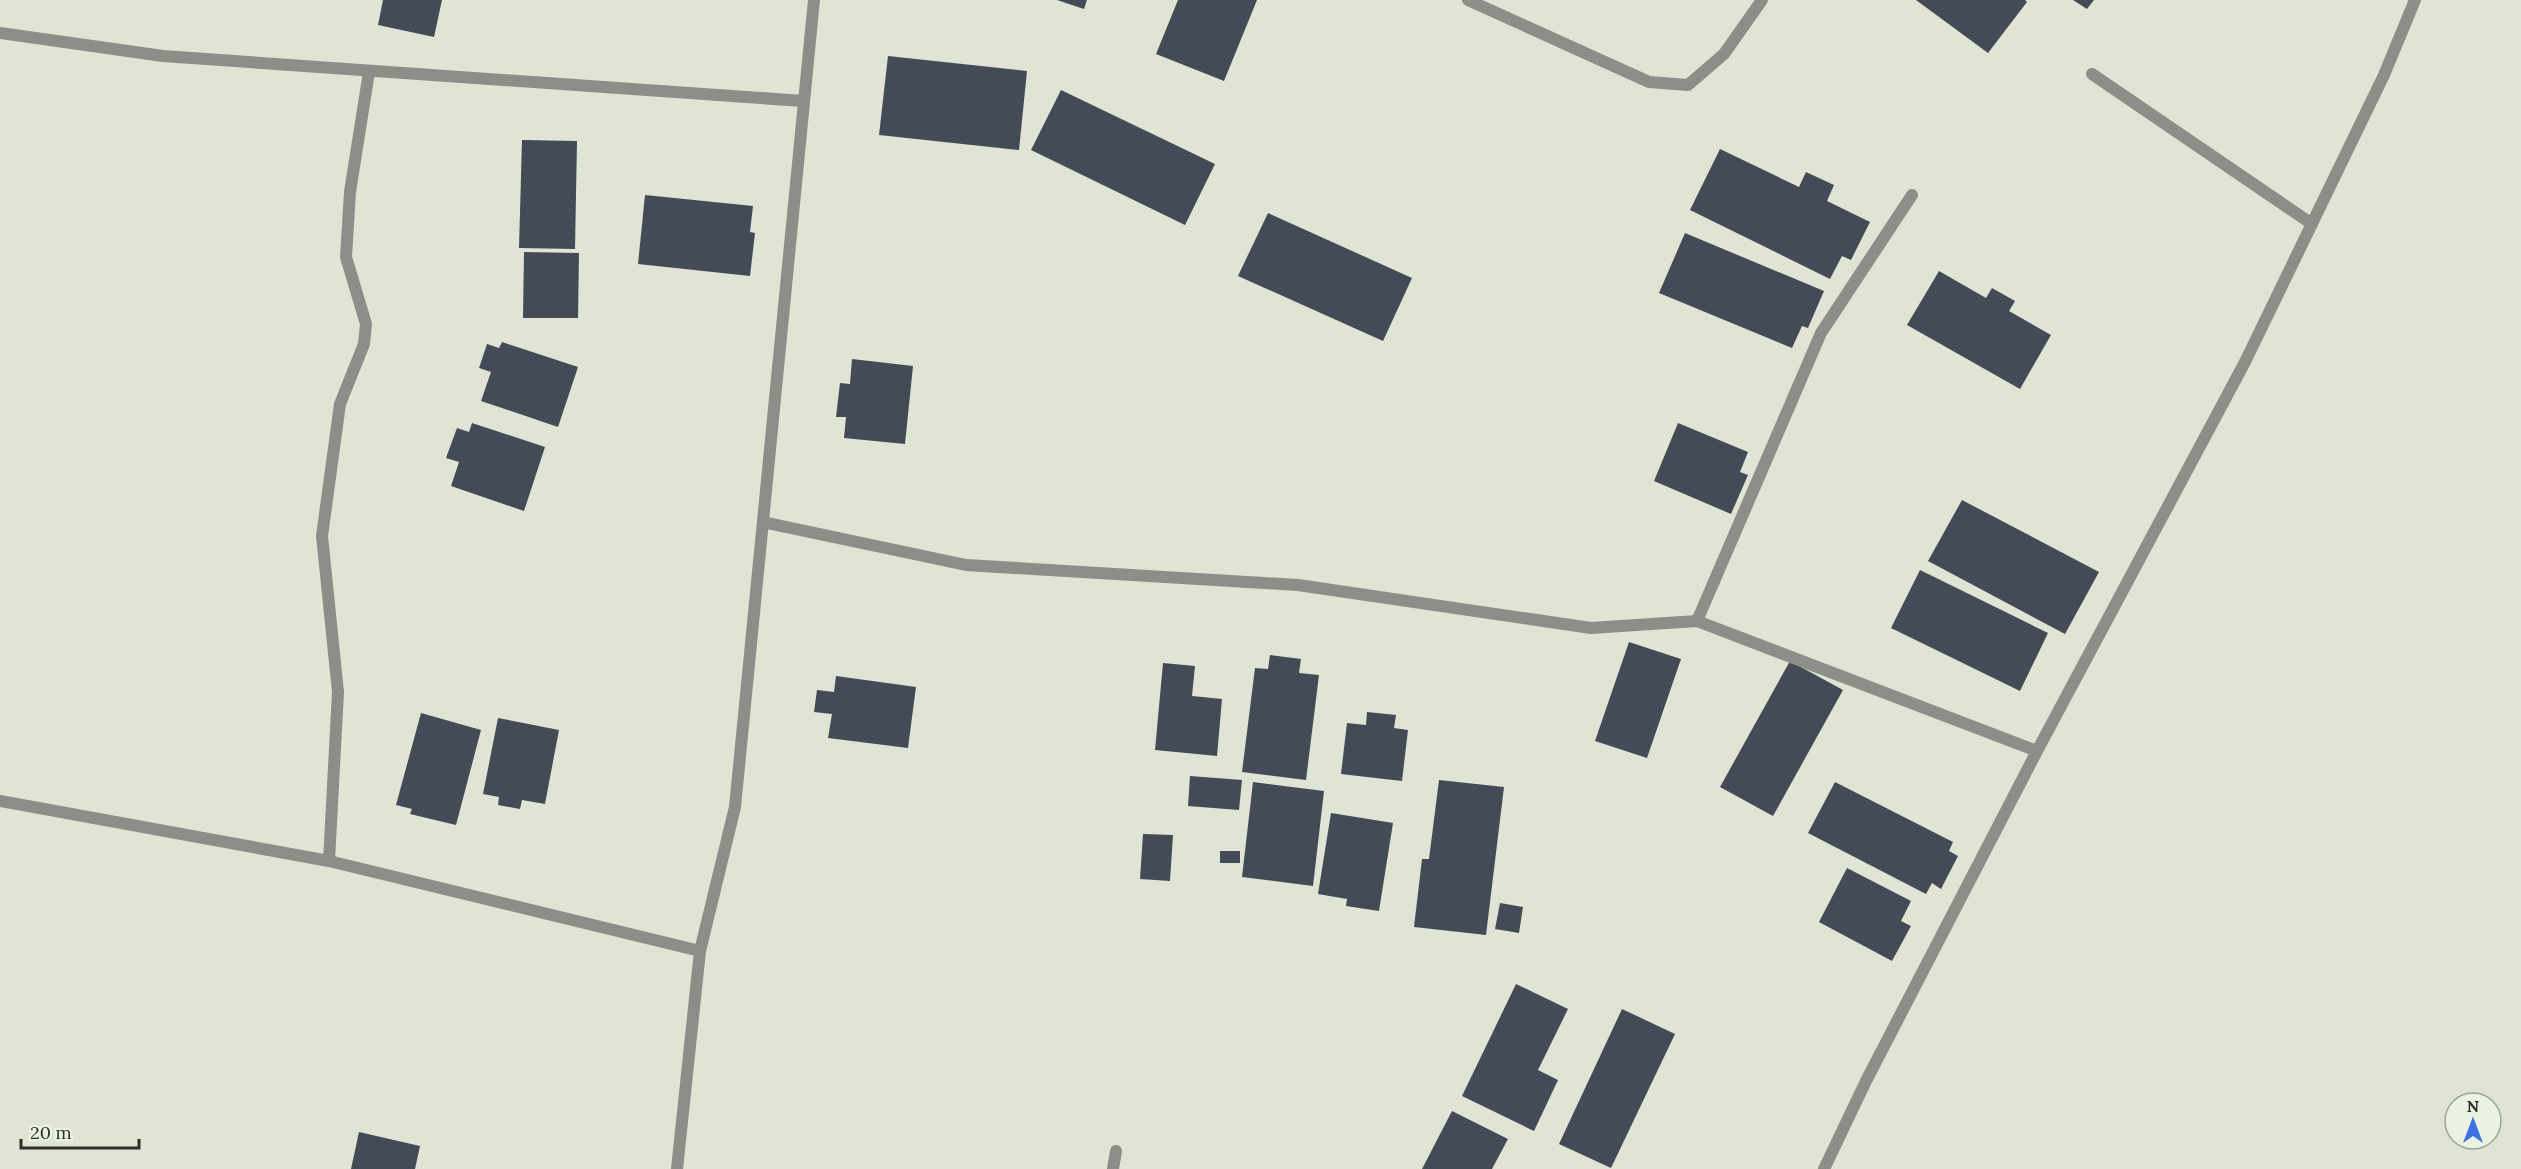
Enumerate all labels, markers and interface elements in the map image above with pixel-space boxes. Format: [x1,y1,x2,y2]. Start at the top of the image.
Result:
north arrow [2443,1091,2503,1151]
text: N [2467,1096,2479,1116]
scale bar [21,1112,140,1150]
text: 20 m [30,1121,72,1144]

